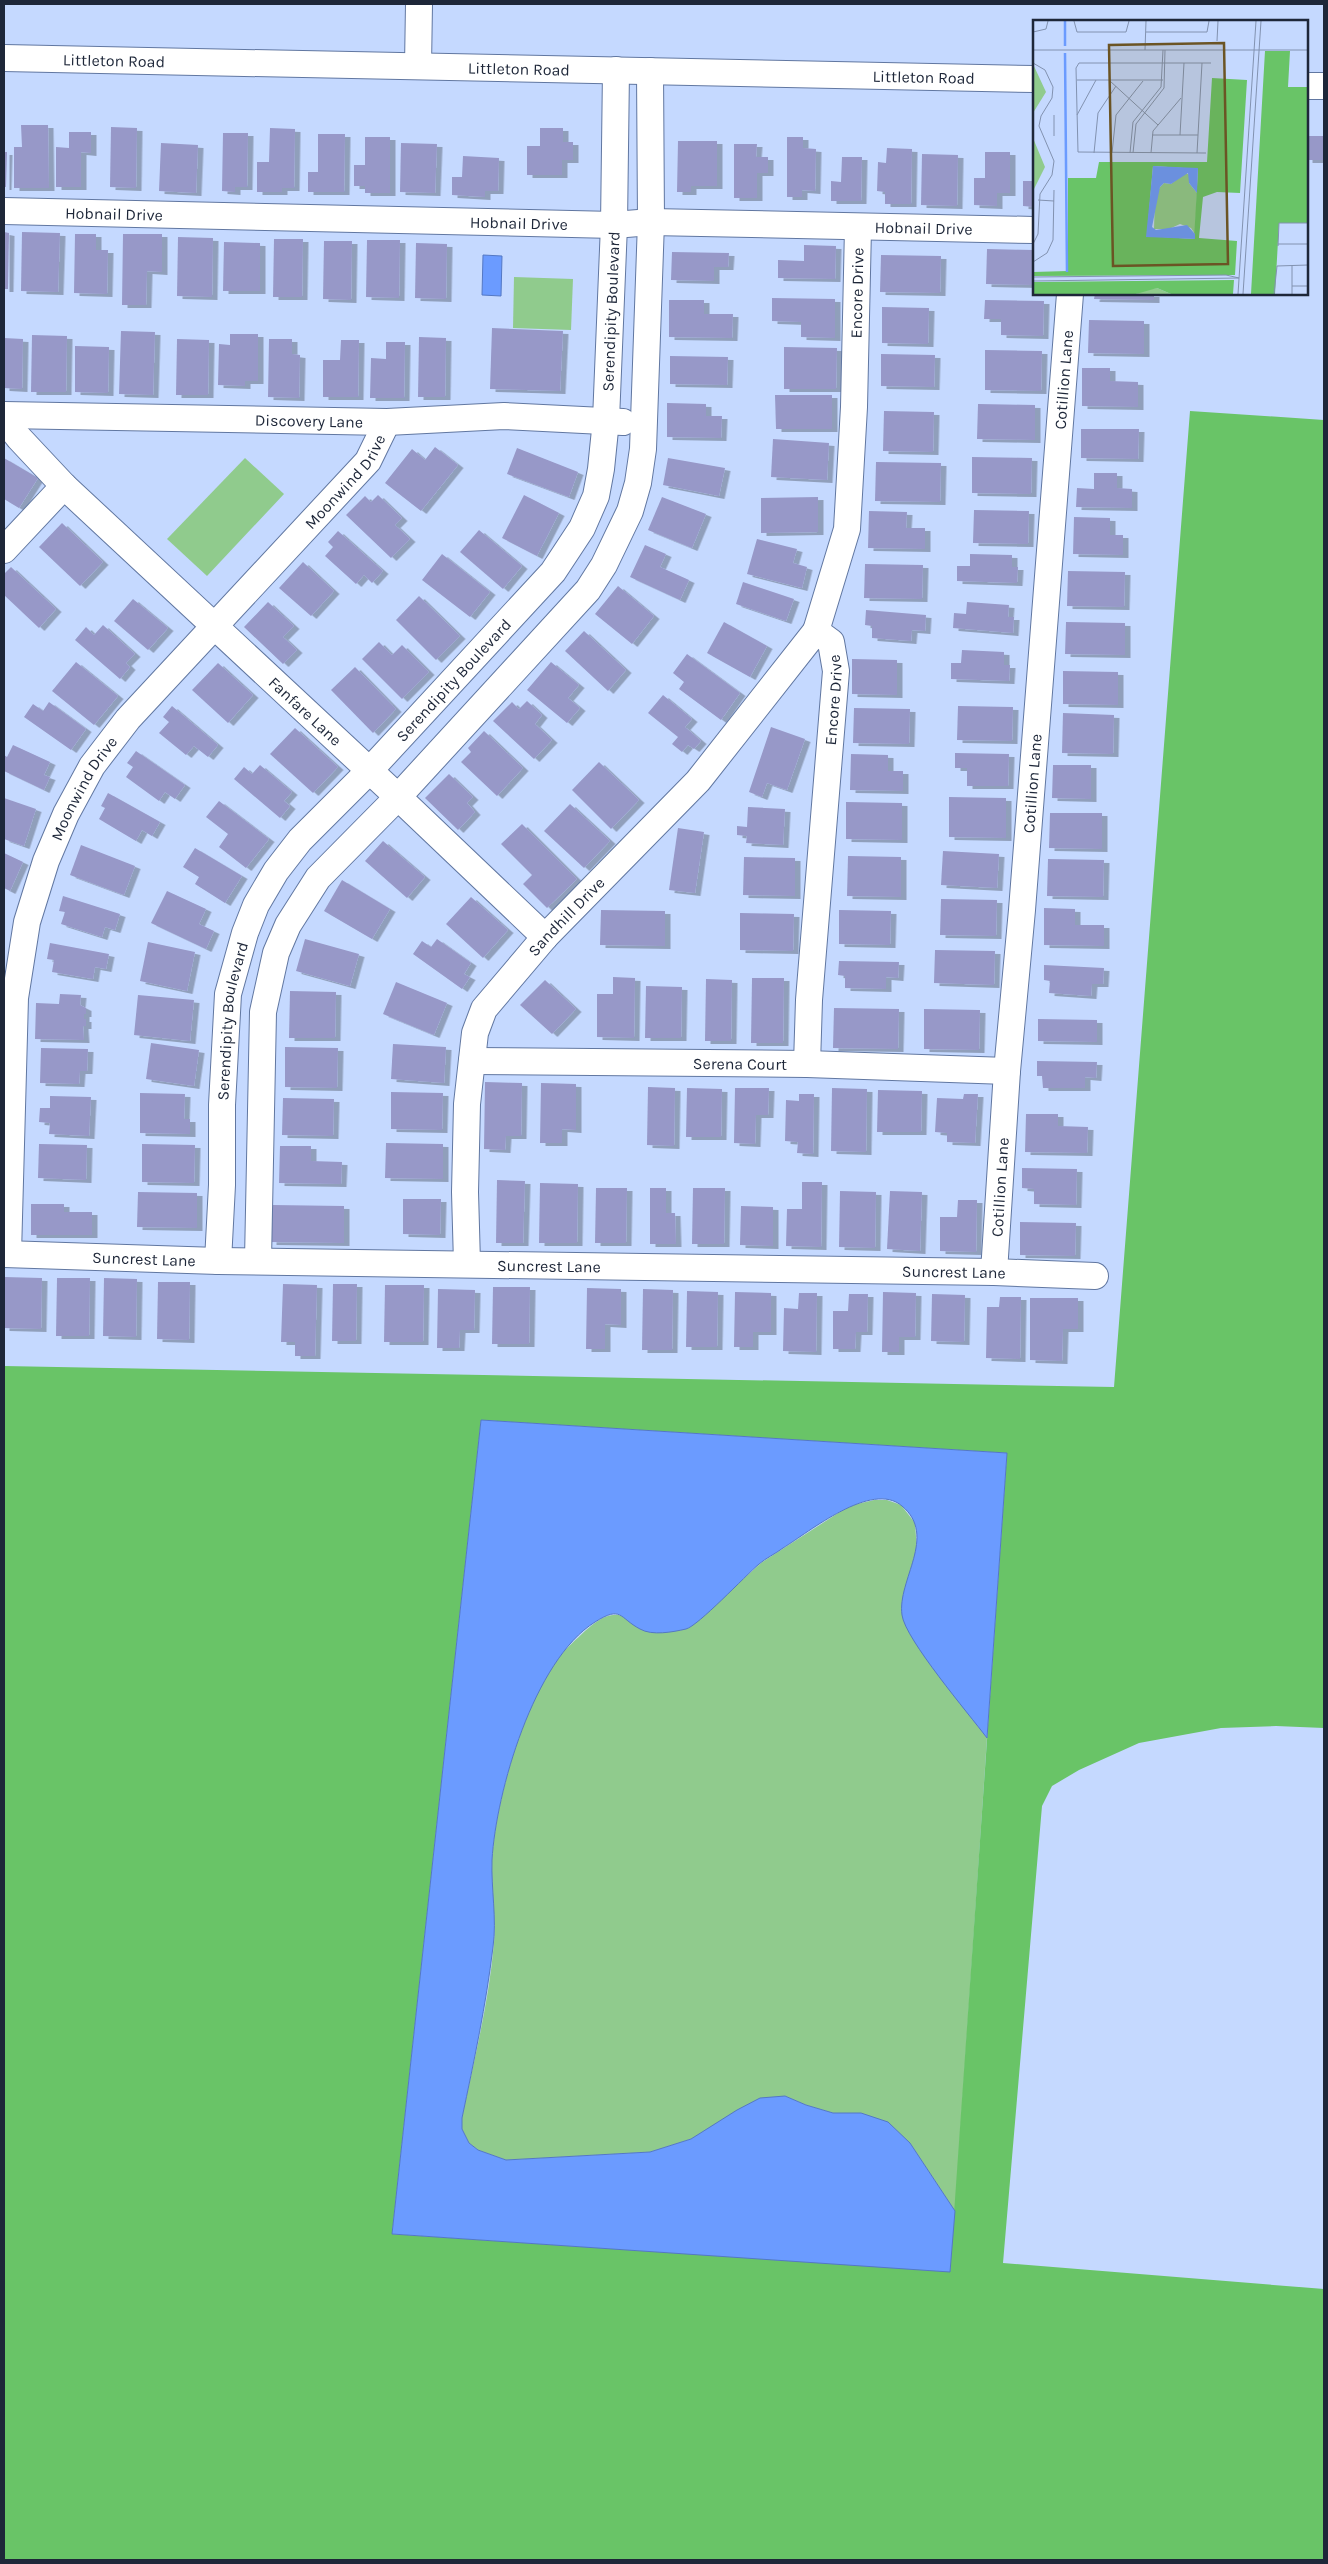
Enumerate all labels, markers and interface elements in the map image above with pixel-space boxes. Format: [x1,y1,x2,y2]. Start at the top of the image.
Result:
inset map [1033,20,1308,295]
street label: Littleton Road [63,50,165,71]
street label: Littleton Road [468,58,570,79]
street label: Littleton Road [873,66,975,87]
street label: Hobnail Drive [65,203,163,224]
street label: Hobnail Drive [470,212,568,233]
street label: Hobnail Drive [875,217,973,238]
street label: Serendipity Boulevard [598,231,623,392]
street label: Encore Drive [846,247,867,339]
street label: Cotillion Lane [1050,329,1077,430]
street label: Discovery Lane [255,410,363,431]
street label: Moonwind Drive [300,431,389,533]
street label: Serendipity Boulevard [392,615,515,745]
street label: Encore Drive [820,653,845,746]
street label: Fanfare Lane [265,672,346,749]
street label: Moonwind Drive [46,732,121,843]
street label: Cotillion Lane [1019,733,1045,834]
street label: Sandhill Drive [524,873,608,960]
street label: Serendipity Boulevard [213,939,252,1101]
street label: Serena Court [693,1053,787,1073]
street label: Cotillion Lane [987,1137,1012,1237]
street label: Suncrest Lane [92,1247,196,1270]
street label: Suncrest Lane [497,1255,601,1276]
street label: Suncrest Lane [902,1261,1006,1282]

